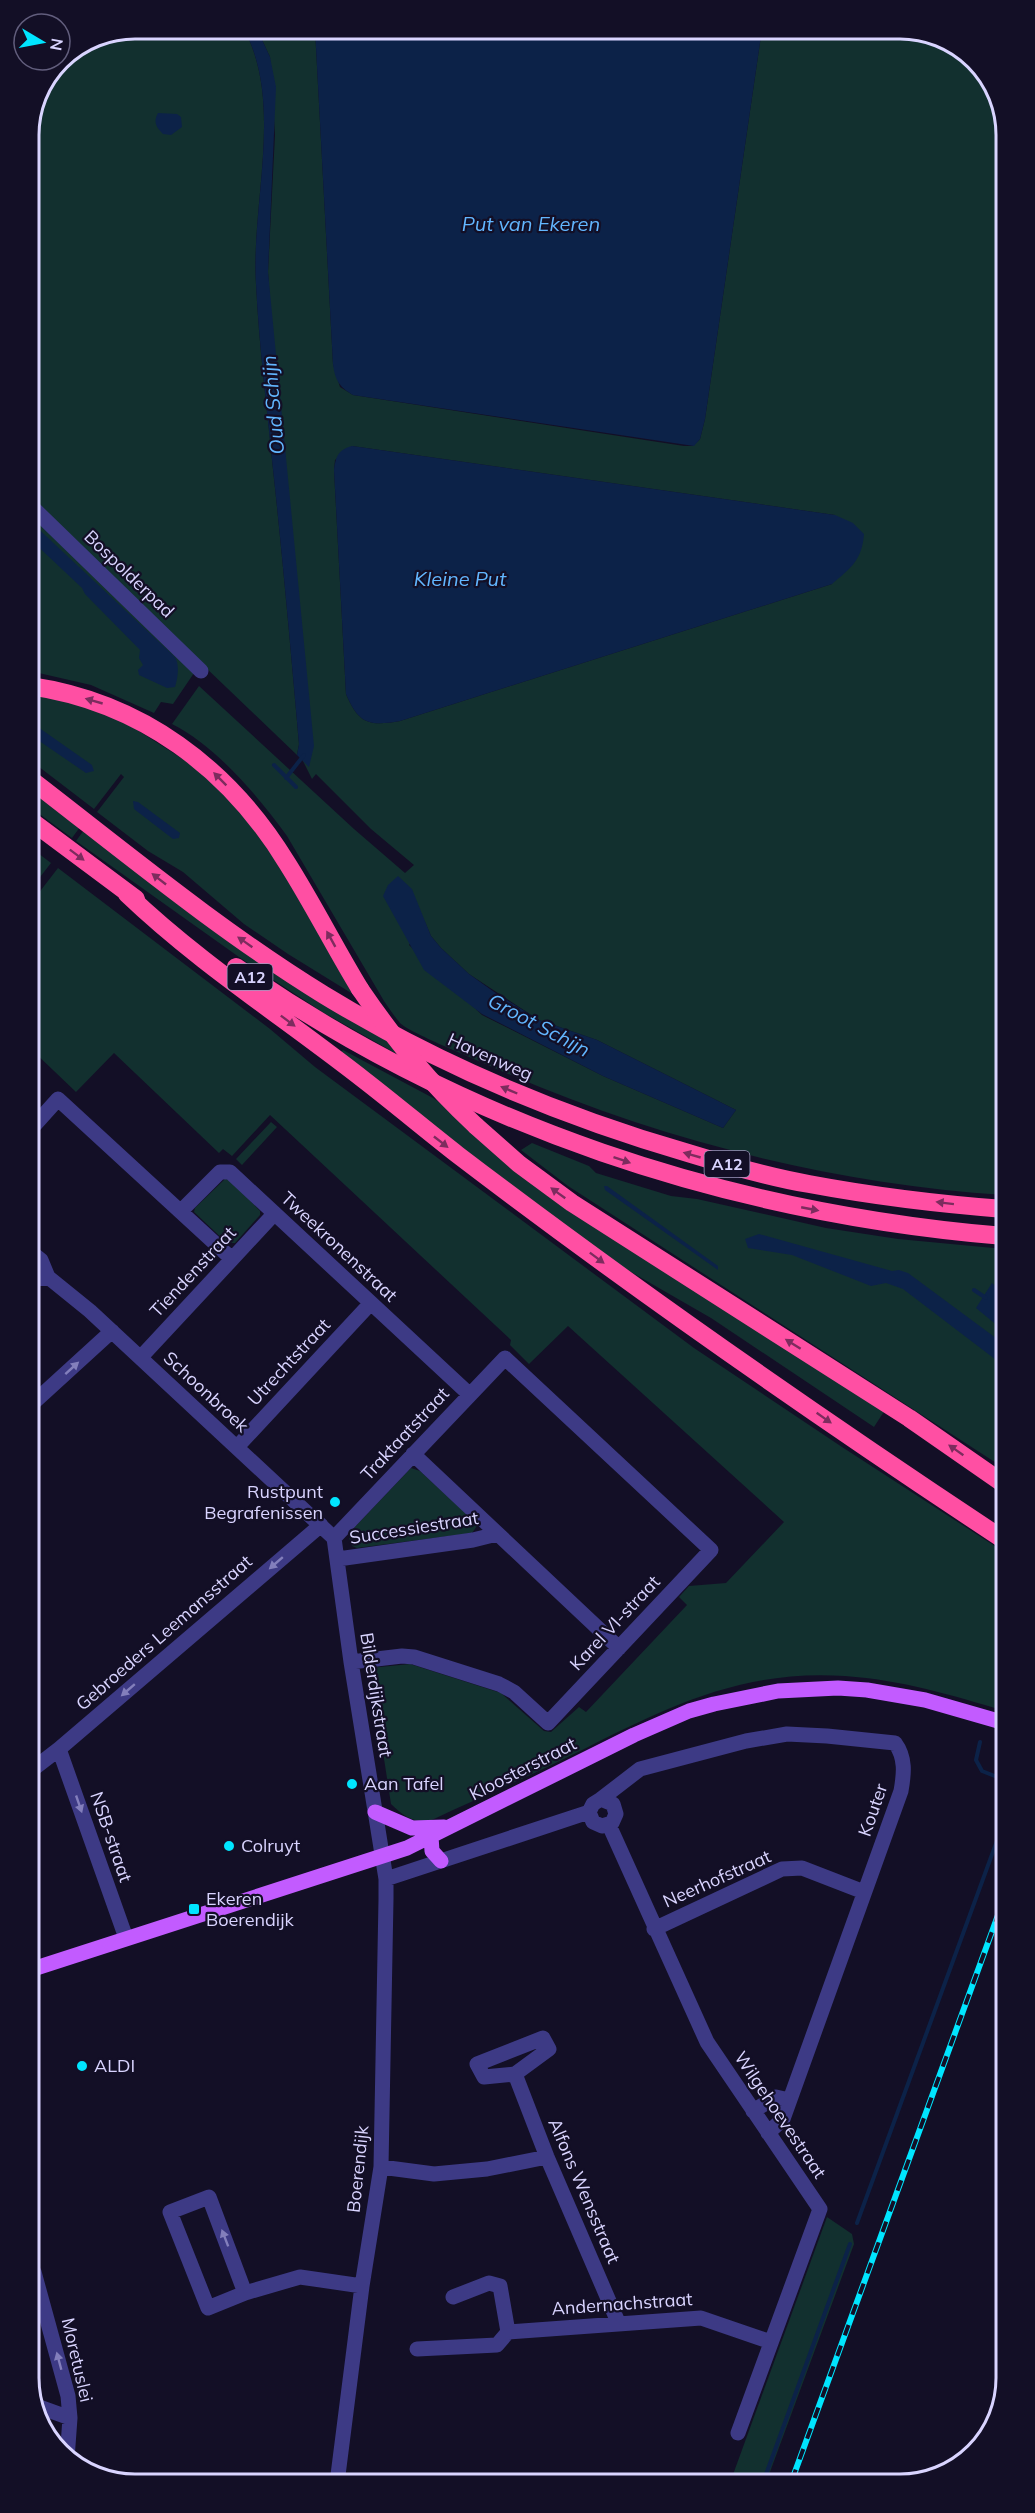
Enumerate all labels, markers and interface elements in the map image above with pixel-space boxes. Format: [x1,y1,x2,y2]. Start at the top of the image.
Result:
north arrow [12,12,72,72]
text: N [46,37,68,52]
water label: Put van Ekeren [462,211,600,236]
water label: Oud Schijn [256,354,289,456]
street label: Bospolderpad [80,525,179,622]
water label: Kleine Put [414,566,507,591]
one-way arrow [85,696,103,705]
one-way arrow [214,773,228,787]
one-way arrow [69,849,85,862]
one-way arrow [151,873,167,886]
one-way arrow [325,931,336,947]
one-way arrow [237,937,253,948]
road number: A12 [228,964,272,990]
water label: Groot Schijn [484,987,595,1062]
one-way arrow [280,1015,295,1027]
street label: Havenweg [444,1028,536,1085]
one-way arrow [500,1085,518,1094]
one-way arrow [433,1135,449,1148]
one-way arrow [683,1150,701,1159]
road number: A12 [704,1151,750,1177]
one-way arrow [613,1155,631,1165]
street label: Tweekronenstraat [276,1187,402,1307]
one-way arrow [551,1187,566,1199]
one-way arrow [936,1199,955,1208]
one-way arrow [801,1205,820,1214]
street label: Tiendenstraat [145,1221,241,1322]
one-way arrow [590,1252,605,1264]
street label: Utrechtstraat [242,1313,335,1410]
one-way arrow [785,1338,801,1349]
street label: Schoonbroek [159,1346,254,1437]
one-way arrow [64,1362,79,1375]
street label: Traktaatstraat [355,1382,454,1485]
one-way arrow [815,1412,831,1424]
one-way arrow [949,1444,965,1456]
place label: Rustpunt Begrafenissen [204,1480,323,1524]
marker: Rustpunt Begrafenissen [328,1495,342,1509]
street label: Successiestraat [348,1506,480,1549]
street label: Gebroeders Leemansstraat [71,1550,256,1715]
one-way arrow [269,1556,284,1569]
street label: Karel VI-straat [565,1570,665,1675]
street label: Bilderdijkstraat [355,1631,398,1759]
one-way arrow [121,1683,136,1696]
street label: Kloosterstraat [465,1732,580,1805]
place label: Aan Tafel [364,1772,443,1795]
marker: Aan Tafel [345,1777,359,1791]
street label: Kouter [853,1780,892,1839]
street label: NSB-straat [85,1789,138,1885]
one-way arrow [74,1795,84,1813]
place label: Colruyt [241,1834,300,1857]
marker: Colruyt [222,1839,236,1853]
street label: Neerhofstraat [659,1844,774,1913]
place label: Ekeren Boerendijk [206,1887,294,1931]
marker: Ekeren Boerendijk [187,1902,201,1916]
street label: Wilgehoevestraat [729,2047,831,2183]
place label: ALDI [94,2054,135,2077]
marker: ALDI [75,2059,89,2073]
street label: Alfons Wensstraat [543,2115,625,2267]
street label: Boerendijk [341,2123,374,2214]
one-way arrow [219,2229,229,2247]
street label: Andernachstraat [551,2287,693,2320]
street label: Moretuslei [57,2315,98,2404]
one-way arrow [53,2352,63,2370]

